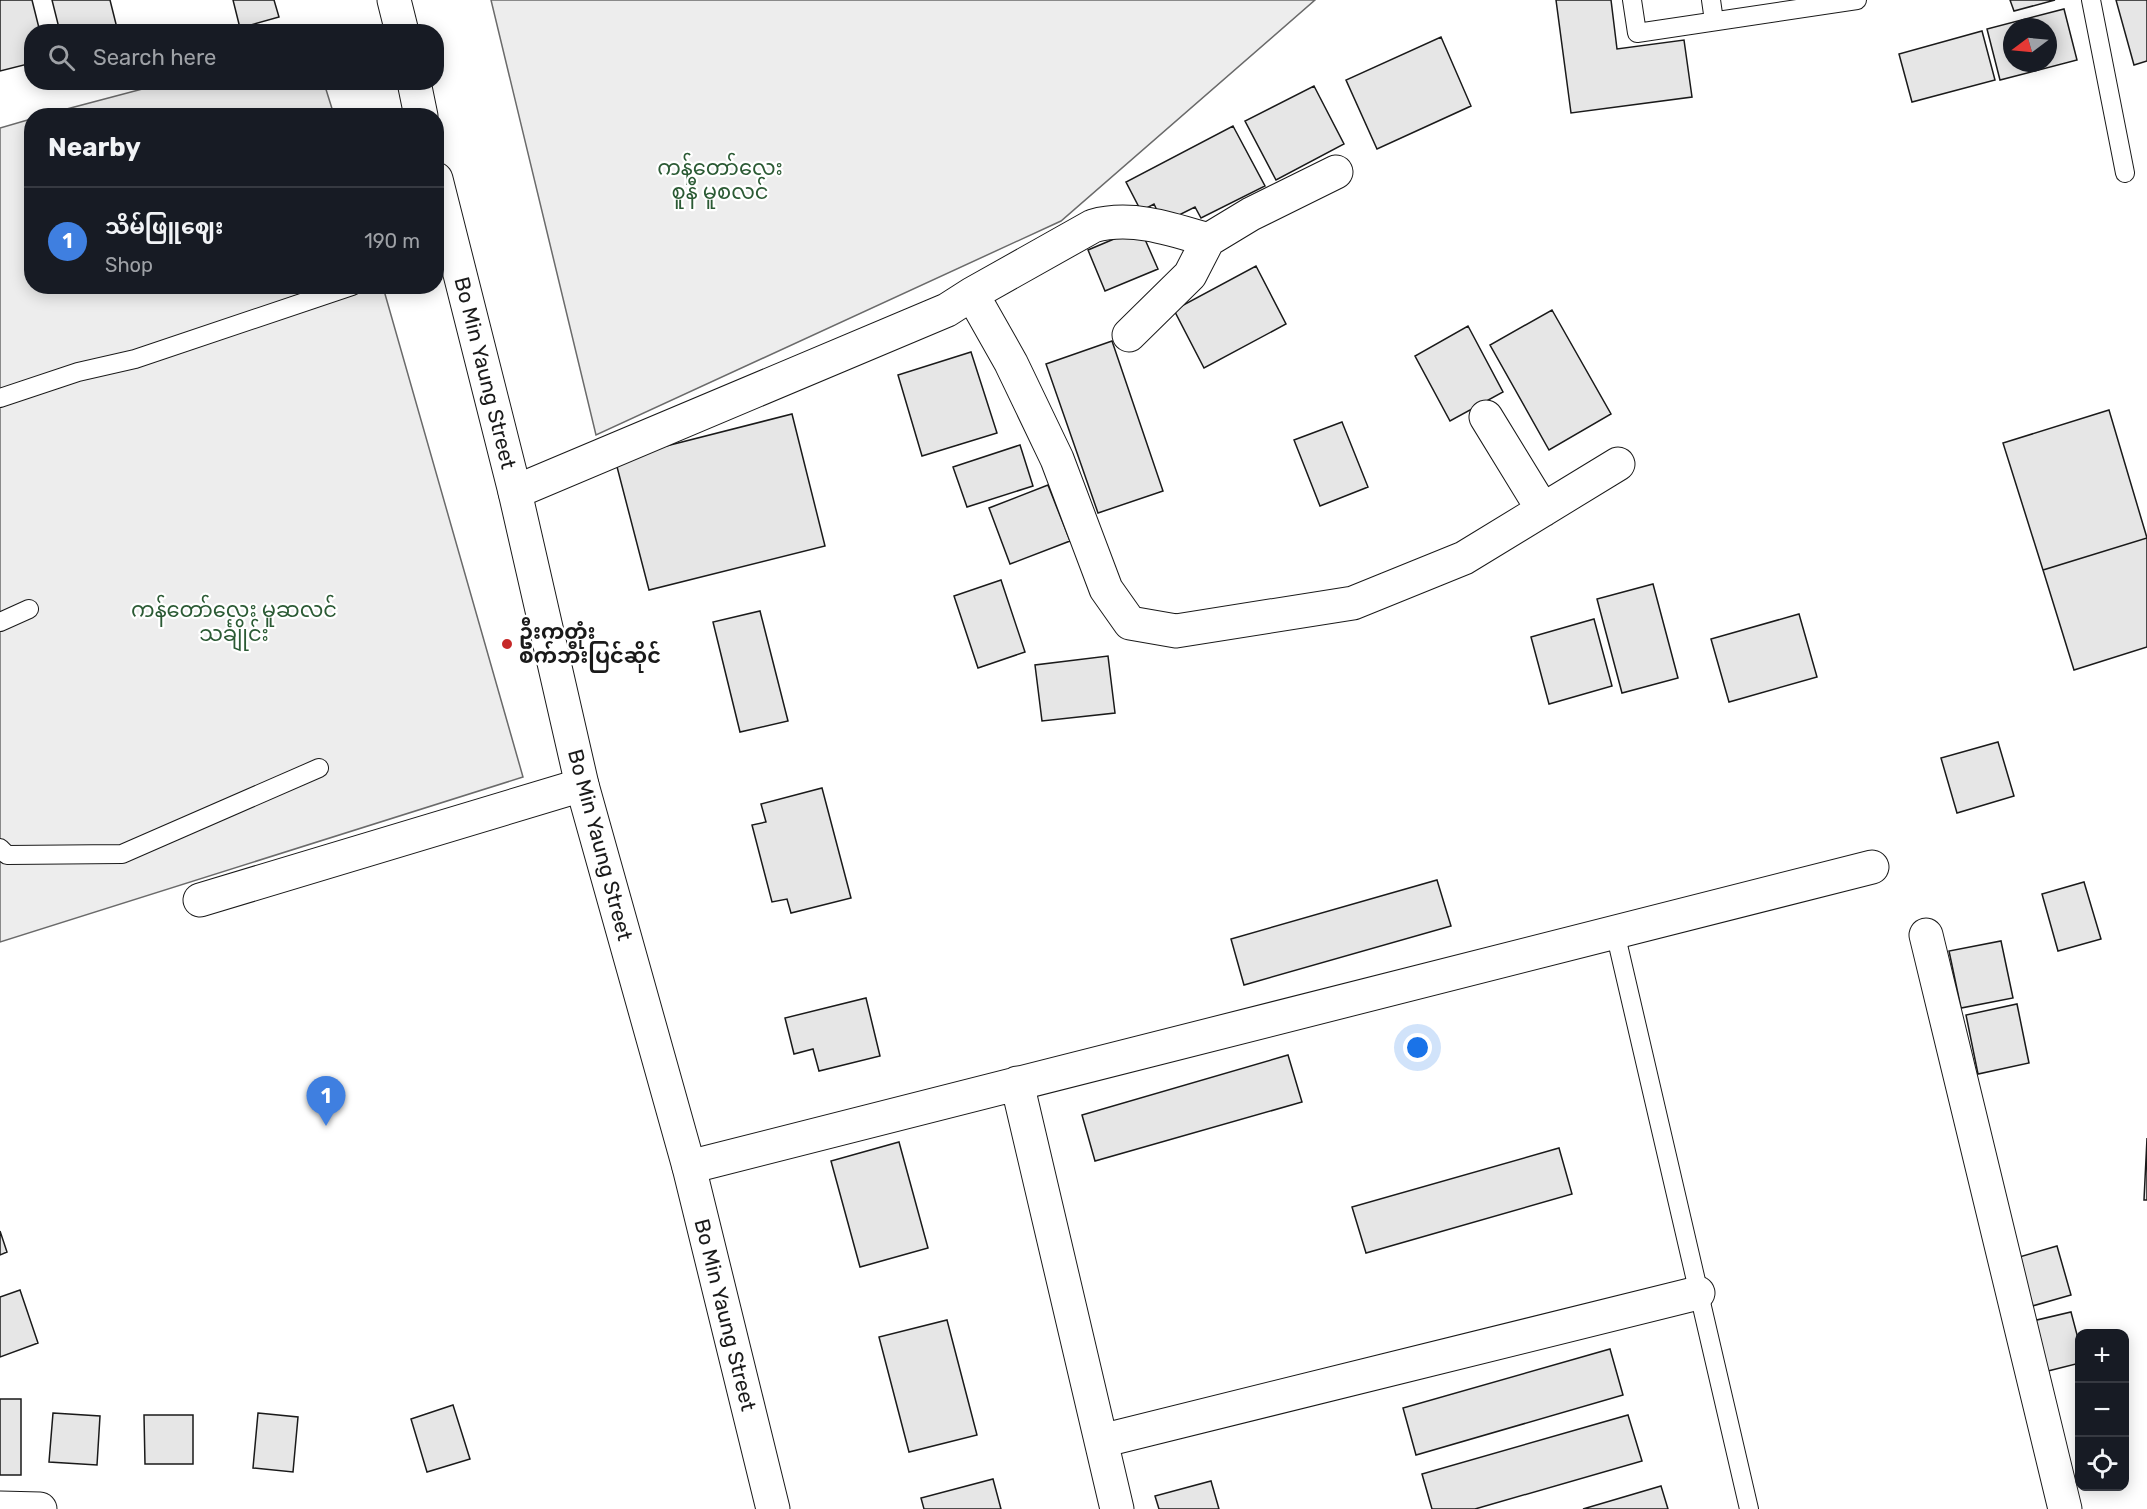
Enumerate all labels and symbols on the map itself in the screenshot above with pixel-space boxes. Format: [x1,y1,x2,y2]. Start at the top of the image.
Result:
north arrow [2003,18,2057,72]
park label: ကန်တော်လေး စူနီ မူစလင် [657,152,783,209]
street label: Bo Min Yaung Street [450,274,521,472]
park label: ကန်တော်လေး မူဆလင် သင်္ချိုင်း [131,594,337,652]
place label: ဦးကတုံး စက်ဘီးပြင်ဆိုင် [519,617,661,673]
marker: ဦးကတုံး စက်ဘီးပြင်ဆိုင် [500,637,514,651]
street label: Bo Min Yaung Street [563,746,638,943]
your location [1403,1033,1432,1062]
pin: 1 [306,1076,346,1126]
street label: Bo Min Yaung Street [690,1216,761,1414]

